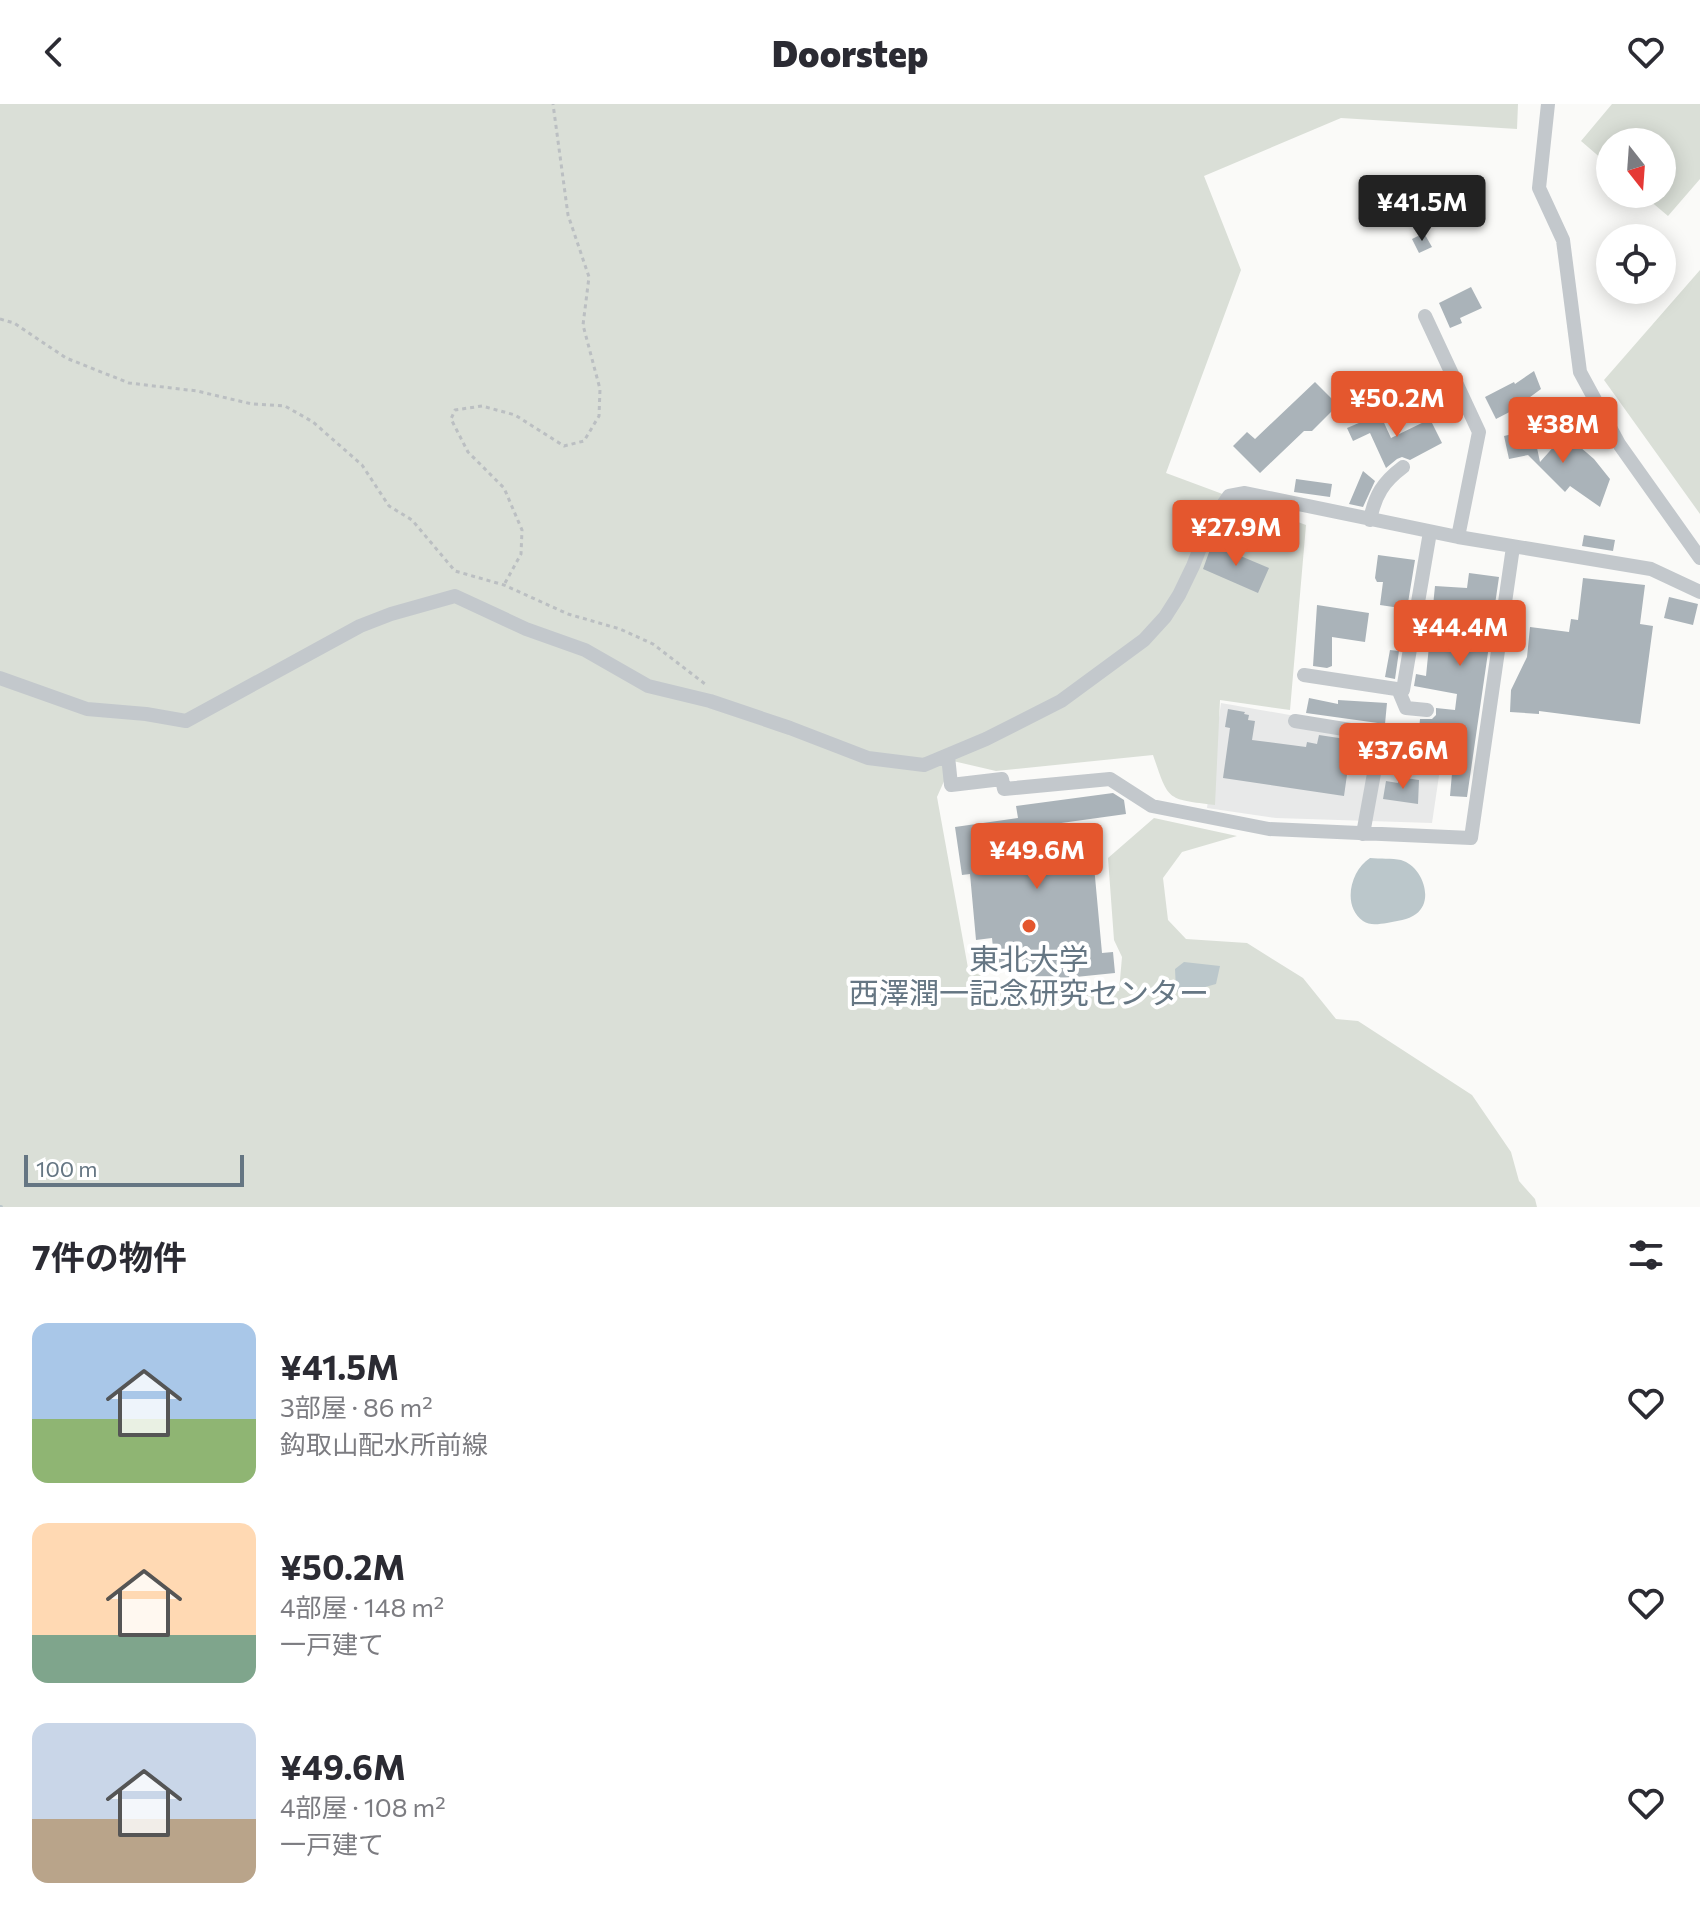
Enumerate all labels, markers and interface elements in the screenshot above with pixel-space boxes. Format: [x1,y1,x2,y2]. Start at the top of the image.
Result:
icon: back [32,30,76,74]
text: Doorstep [772,30,928,74]
icon: heart [1624,30,1668,74]
north arrow [1596,128,1676,208]
map controls [1596,128,1676,304]
pin: ¥41.5M [1357,175,1487,243]
text: ¥41.5M [1377,185,1467,216]
button: locate [1596,224,1676,304]
pin: ¥50.2M [1332,371,1462,439]
text: ¥50.2M [1349,381,1445,412]
pin: ¥38M [1516,397,1610,465]
text: ¥38M [1526,407,1600,438]
pin: ¥27.9M [1171,500,1301,568]
text: ¥27.9M [1190,510,1282,541]
pin: ¥44.4M [1395,600,1525,668]
text: ¥44.4M [1412,610,1508,641]
pin: ¥37.6M [1338,723,1468,791]
text: ¥37.6M [1357,733,1449,764]
pin: ¥49.6M [972,823,1102,891]
text: ¥49.6M [989,833,1085,864]
marker: 東北大学 西澤潤一記念研究センター [1020,917,1038,935]
place label: 東北大学 西澤潤一記念研究センター [849,939,1209,1010]
scale bar [24,1151,244,1187]
text: 100 m [36,1155,98,1182]
icon: filters [1624,1233,1668,1277]
text: 7件の物件 [32,1235,187,1277]
text: ¥41.5M [280,1345,399,1387]
icon: home [96,1355,192,1451]
icon: heart [1624,1381,1668,1425]
text: 3部屋 · 86 m² [280,1391,433,1422]
text: 鈎取山配水所前線 [280,1428,488,1459]
text: ¥50.2M [280,1545,405,1587]
icon: home [96,1555,192,1651]
icon: heart [1624,1581,1668,1625]
text: 4部屋 · 148 m² [280,1591,444,1622]
text: 一戸建て [280,1628,384,1659]
text: ¥49.6M [280,1745,406,1787]
icon: home [96,1755,192,1851]
icon: heart [1624,1781,1668,1825]
text: 4部屋 · 108 m² [280,1791,446,1822]
text: 一戸建て [280,1828,384,1859]

